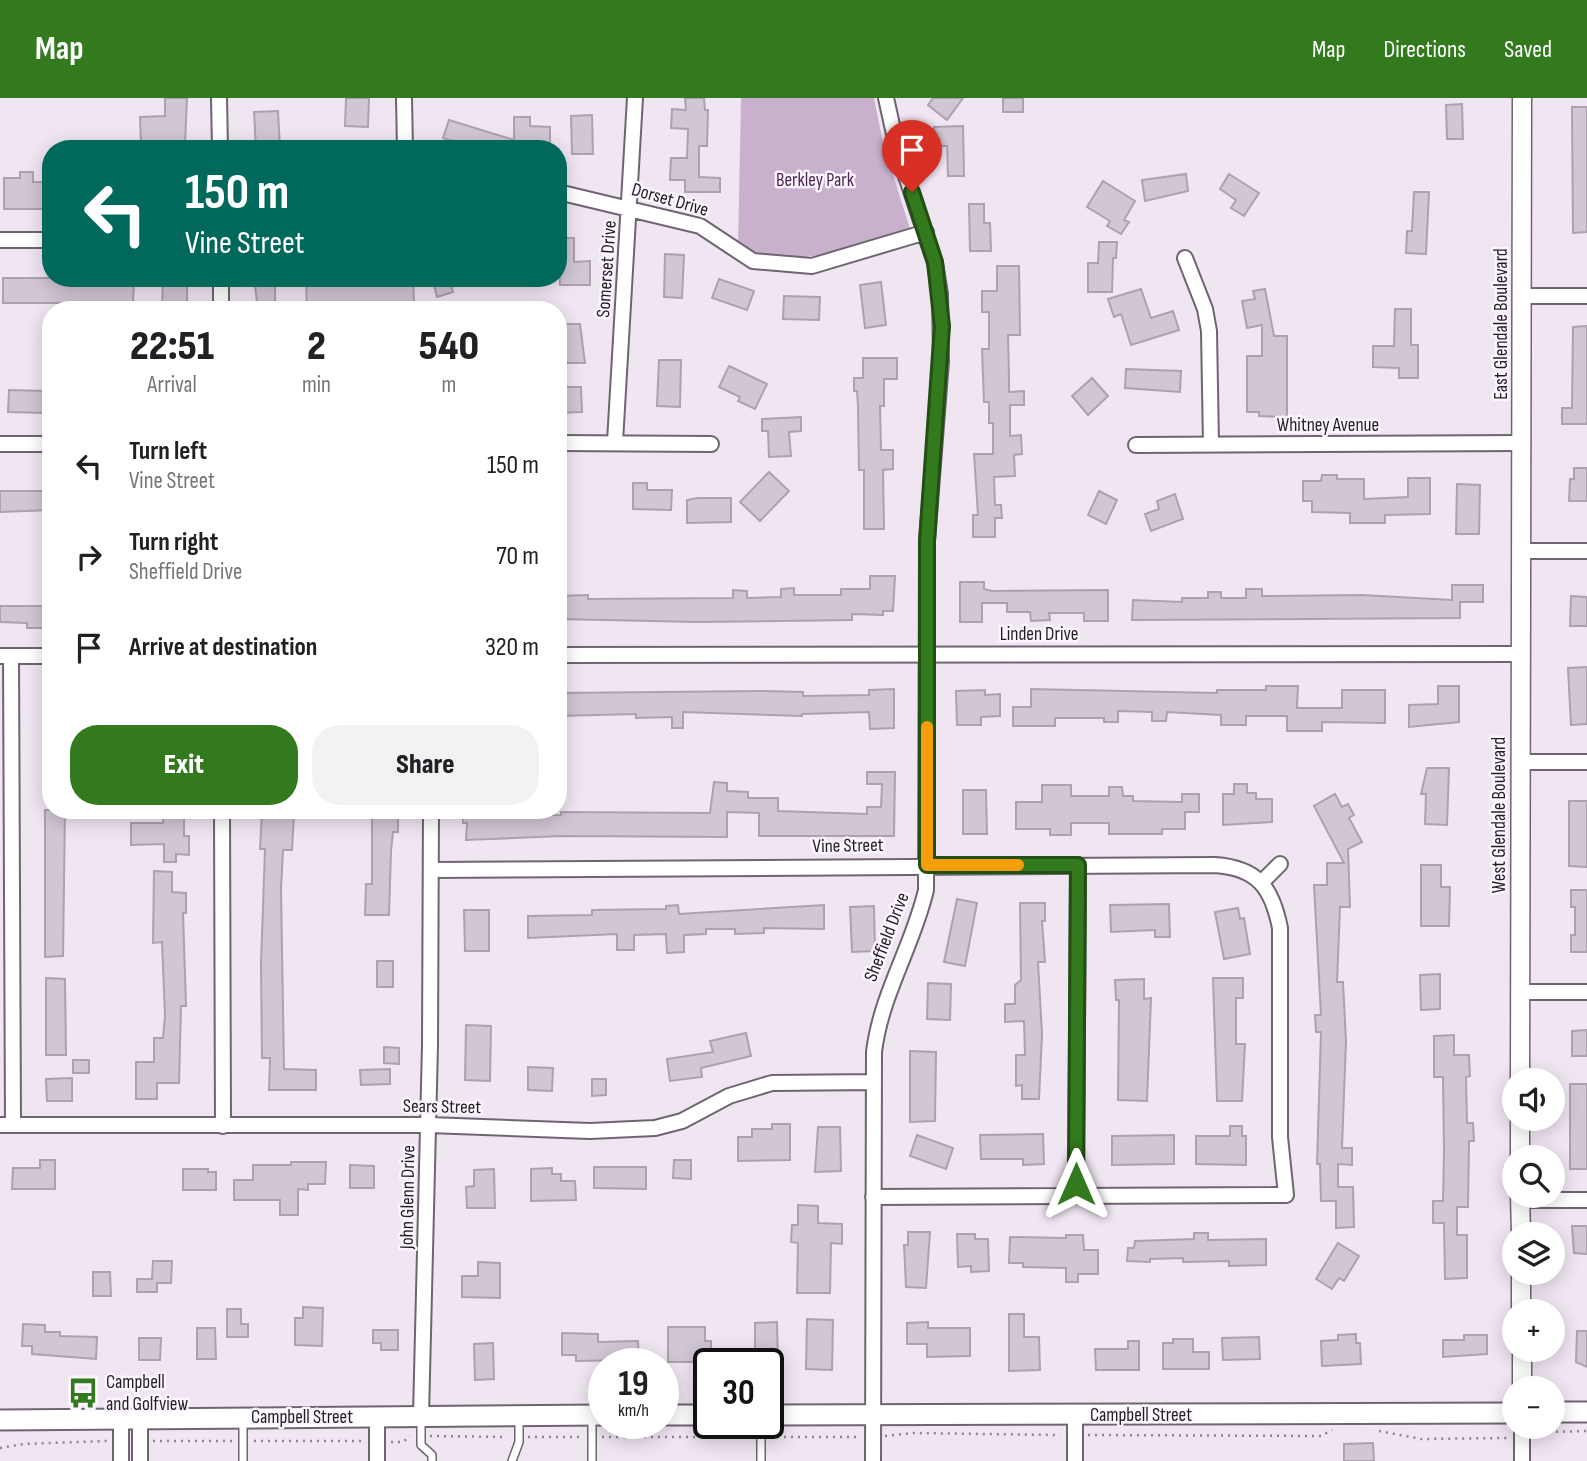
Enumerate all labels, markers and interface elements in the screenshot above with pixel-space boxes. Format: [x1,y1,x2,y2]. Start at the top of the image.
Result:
text: Map [35,29,84,69]
text: Map [1312,35,1345,64]
text: Directions [1383,35,1466,64]
text: Saved [1504,35,1552,64]
pin [882,120,942,192]
icon: arrive [893,131,931,169]
text: 150 m [185,164,289,223]
icon: left [70,168,161,259]
park label: Berkley Park [776,169,855,192]
street label: Dorset Drive [629,178,711,222]
street label: Somerset Drive [592,220,622,318]
text: Vine Street [185,224,305,263]
street label: East Glendale Boulevard [1490,248,1513,400]
text: 22:51 [130,321,214,372]
text: 2 [307,321,326,372]
text: 540 [419,321,479,372]
text: Arrival [147,371,197,399]
text: min [302,371,331,399]
text: m [442,371,456,399]
street label: Whitney Avenue [1277,414,1379,437]
text: Turn left [129,436,207,467]
icon: left [70,447,108,485]
text: 150 m [487,450,539,481]
text: Vine Street [129,467,215,495]
text: Turn right [129,527,218,558]
icon: right [70,538,108,576]
text: 70 m [496,541,539,572]
text: Sheffield Drive [129,558,242,586]
street label: Linden Drive [1000,623,1078,646]
icon: arrive [70,629,108,667]
text: Arrive at destination [129,632,317,663]
text: 320 m [485,632,539,663]
button: Exit [70,725,298,805]
button: Share [312,725,539,805]
street label: West Glendale Boulevard [1488,737,1511,893]
street label: Vine Street [812,834,884,858]
street label: Sheffield Drive [859,889,915,985]
map controls [1502,1068,1565,1439]
button: sound [1502,1068,1565,1131]
street label: Sears Street [403,1095,481,1119]
street label: John Glenn Drive [396,1145,420,1250]
button: search [1502,1145,1565,1208]
position arrow [1039,1147,1113,1221]
button: layers [1502,1222,1565,1285]
button: + [1502,1299,1565,1362]
speed limit sign: 30 [693,1348,784,1439]
text: 19 [618,1363,649,1406]
place label: Campbell and Golfview [106,1371,188,1416]
bus stop icon: Campbell and Golfview [66,1376,100,1410]
button: − [1502,1376,1565,1439]
text: km/h [618,1400,649,1421]
street label: Campbell Street [1090,1404,1192,1427]
street label: Campbell Street [251,1406,353,1429]

